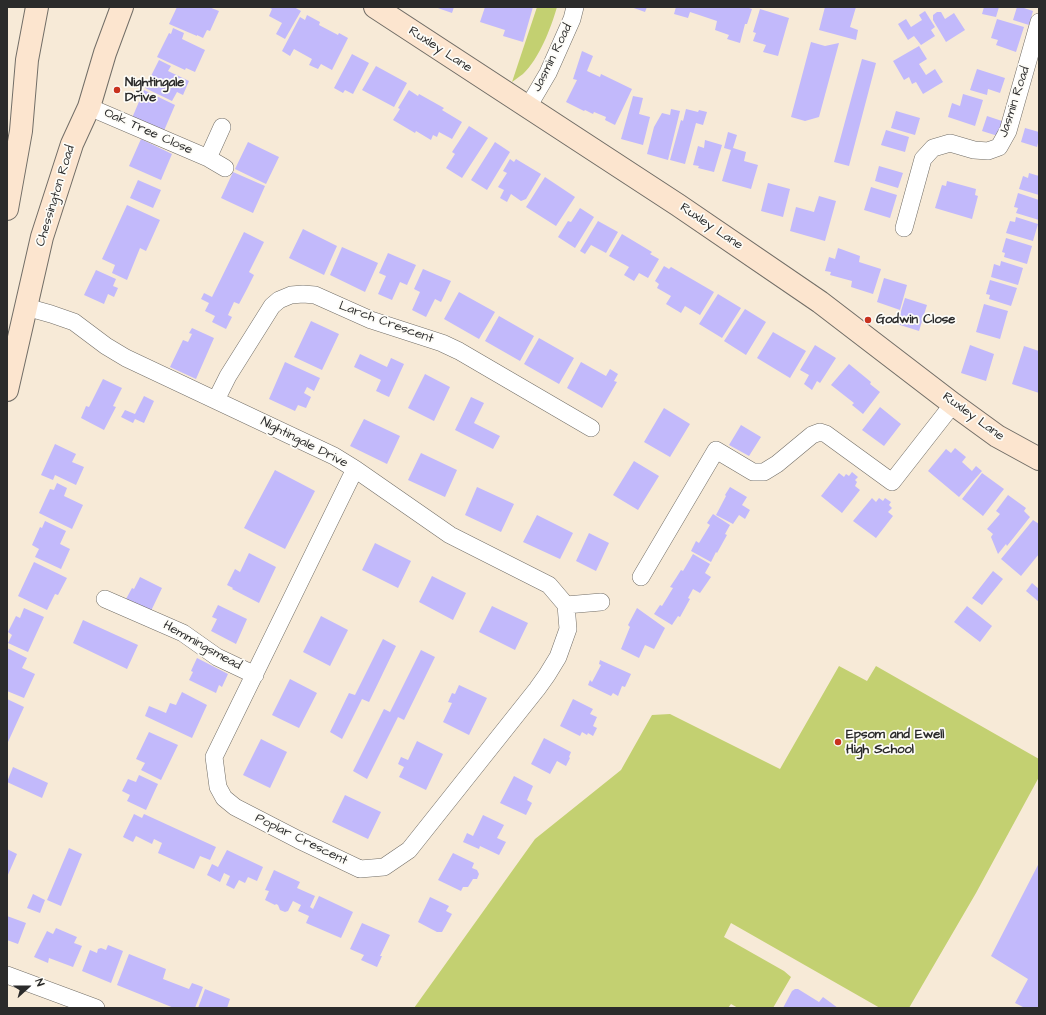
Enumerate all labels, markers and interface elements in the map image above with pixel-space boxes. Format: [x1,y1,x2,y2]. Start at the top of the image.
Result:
street label: Jasmin Road [530,21,576,95]
street label: Ruxley Lane [405,24,475,76]
street label: Jasmin Road [996,65,1034,139]
place label: Nightingale Drive [125,75,184,106]
marker: Nightingale Drive [112,85,122,95]
street label: Oak Tree Close [101,106,195,158]
street label: Chessington Road [33,143,79,249]
street label: Ruxley Lane [677,200,745,254]
street label: Larch Crescent [337,299,435,347]
place label: Godwin Close [876,312,955,328]
marker: Godwin Close [863,315,873,325]
street label: Ruxley Lane [939,389,1007,445]
street label: Nightingale Drive [258,414,350,472]
street label: Hemmingsmead [160,618,244,674]
place label: Epsom and Ewell High School [846,727,944,758]
marker: Epsom and Ewell High School [833,737,843,747]
street label: Poplar Crescent [252,811,350,869]
north arrow [8,967,48,1007]
text: N [31,977,48,988]

